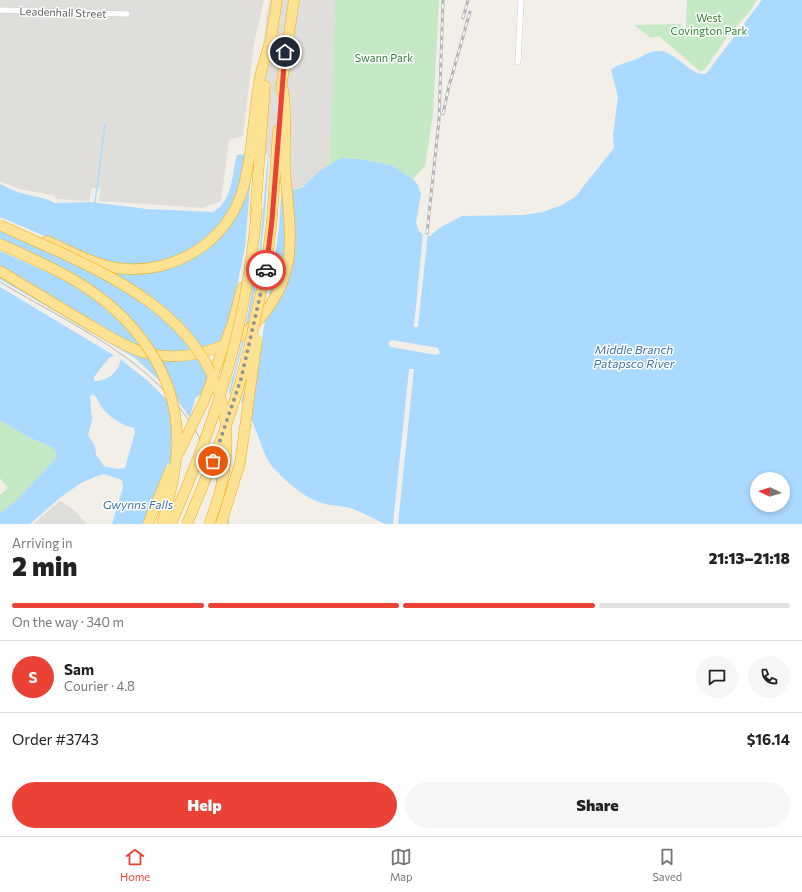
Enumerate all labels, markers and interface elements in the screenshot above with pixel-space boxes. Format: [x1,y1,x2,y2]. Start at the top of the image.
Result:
street label: Leadenhall Street [19,4,107,20]
park label: West Covington Park [670,11,748,37]
pin [268,35,302,69]
icon: home [274,41,296,63]
park label: Swann Park [355,51,413,64]
courier [246,250,286,290]
icon: car [255,259,277,281]
water label: Middle Branch Patapsco River [593,342,676,370]
pin [196,444,230,478]
icon: bag [202,450,224,472]
north arrow [750,472,790,512]
map controls [750,472,790,512]
water label: Gwynns Falls [103,497,174,511]
text: Arriving in [12,535,72,551]
text: 21:13–21:18 [709,549,790,567]
text: 2 min [12,550,77,581]
text: On the way · 340 m [12,614,124,630]
button: chat [696,656,738,698]
button: phone [748,656,790,698]
text: Sam [64,660,94,678]
text: S [28,668,38,686]
text: Courier · 4.8 [64,678,135,694]
text: Order #3743 [12,730,99,748]
text: $16.14 [747,730,790,748]
button: Help [12,782,397,828]
button: Share [405,782,790,828]
tab: Home [120,846,150,883]
tab: Map [390,846,413,883]
tab: Saved [652,846,682,883]

